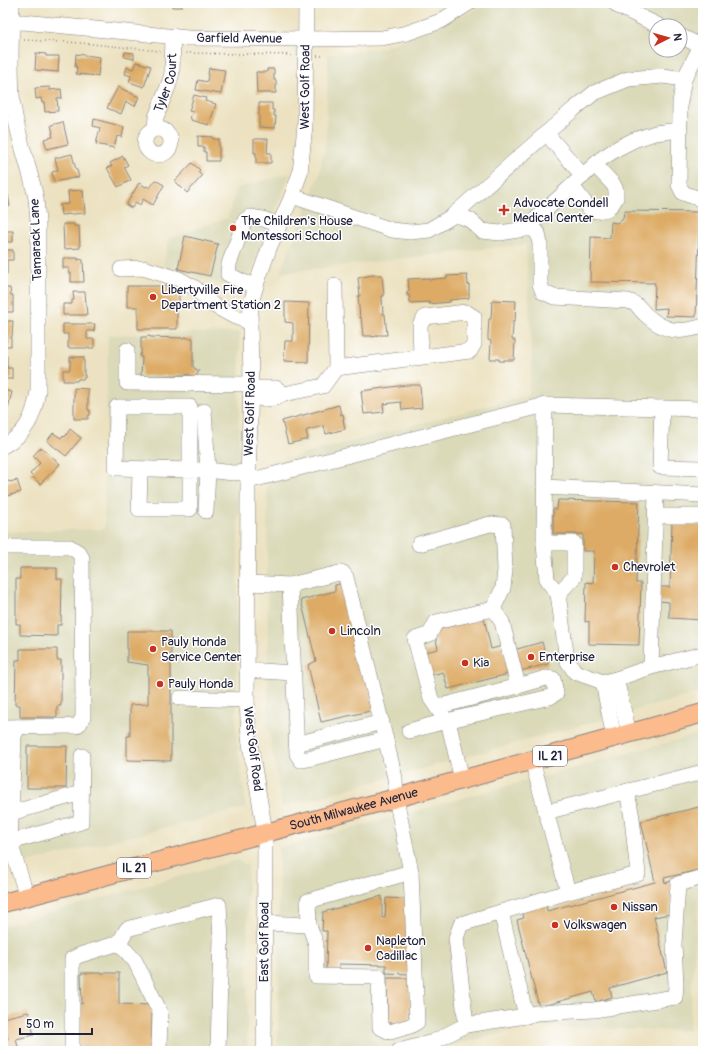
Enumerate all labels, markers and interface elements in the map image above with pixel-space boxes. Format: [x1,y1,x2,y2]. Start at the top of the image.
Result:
north arrow [648,18,688,58]
street label: Garfield Avenue [196,30,283,47]
text: N [671,33,684,42]
street label: West Golf Road [297,44,314,130]
street label: Tyler Court [151,53,181,115]
place label: Advocate Condell Medical Center [513,195,609,226]
street label: Tamarack Lane [27,198,45,281]
marker: Advocate Condell Medical Center [498,204,510,216]
place label: The Children's House Montessori School [241,213,353,244]
marker: The Children's House Montessori School [228,223,238,233]
place label: Libertyville Fire Department Station 2 [161,282,281,313]
marker: Libertyville Fire Department Station 2 [148,292,158,302]
street label: West Golf Road [241,371,259,456]
place label: Chevrolet [623,559,676,575]
marker: Chevrolet [610,562,620,572]
place label: Lincoln [340,623,381,639]
marker: Lincoln [327,626,337,636]
place label: Pauly Honda Service Center [161,634,242,665]
marker: Pauly Honda Service Center [148,644,158,654]
place label: Enterprise [539,649,595,665]
marker: Enterprise [526,652,536,662]
place label: Kia [473,655,489,671]
marker: Kia [460,658,470,668]
place label: Pauly Honda [168,676,233,692]
marker: Pauly Honda [155,679,165,689]
street label: West Golf Road [240,706,266,792]
road number: IL 21 [533,746,567,766]
street label: South Milwaukee Avenue [288,784,420,834]
road number: IL 21 [117,858,151,878]
place label: Nissan [622,899,658,915]
street label: East Golf Road [256,902,273,982]
marker: Nissan [609,902,619,912]
place label: Volkswagen [563,917,627,933]
marker: Volkswagen [550,920,560,930]
place label: Napleton Cadillac [376,933,426,964]
marker: Napleton Cadillac [363,943,373,953]
scale bar [20,1010,92,1036]
text: 50 m [26,1017,54,1032]

